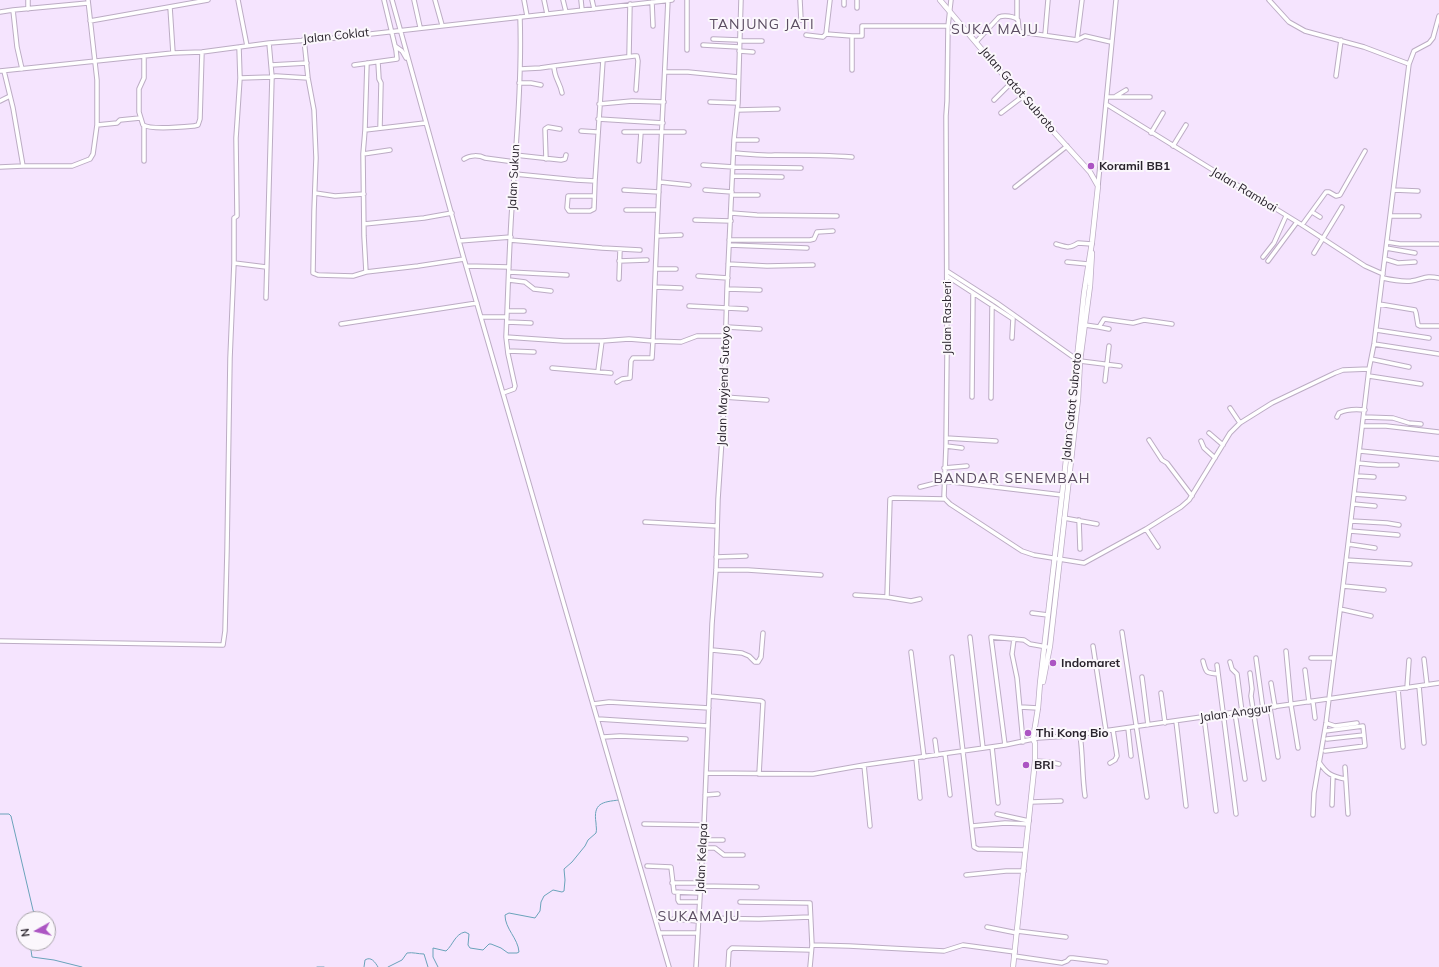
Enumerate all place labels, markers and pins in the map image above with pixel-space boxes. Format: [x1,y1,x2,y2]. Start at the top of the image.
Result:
place label: Koramil BB1 [1099,159,1170,173]
marker: Koramil BB1 [1086,161,1096,171]
place label: Indomaret [1061,656,1120,670]
marker: Indomaret [1048,658,1058,668]
place label: Thi Kong Bio [1036,726,1109,740]
marker: Thi Kong Bio [1023,728,1033,738]
place label: BRI [1034,758,1054,772]
marker: BRI [1021,760,1031,770]

